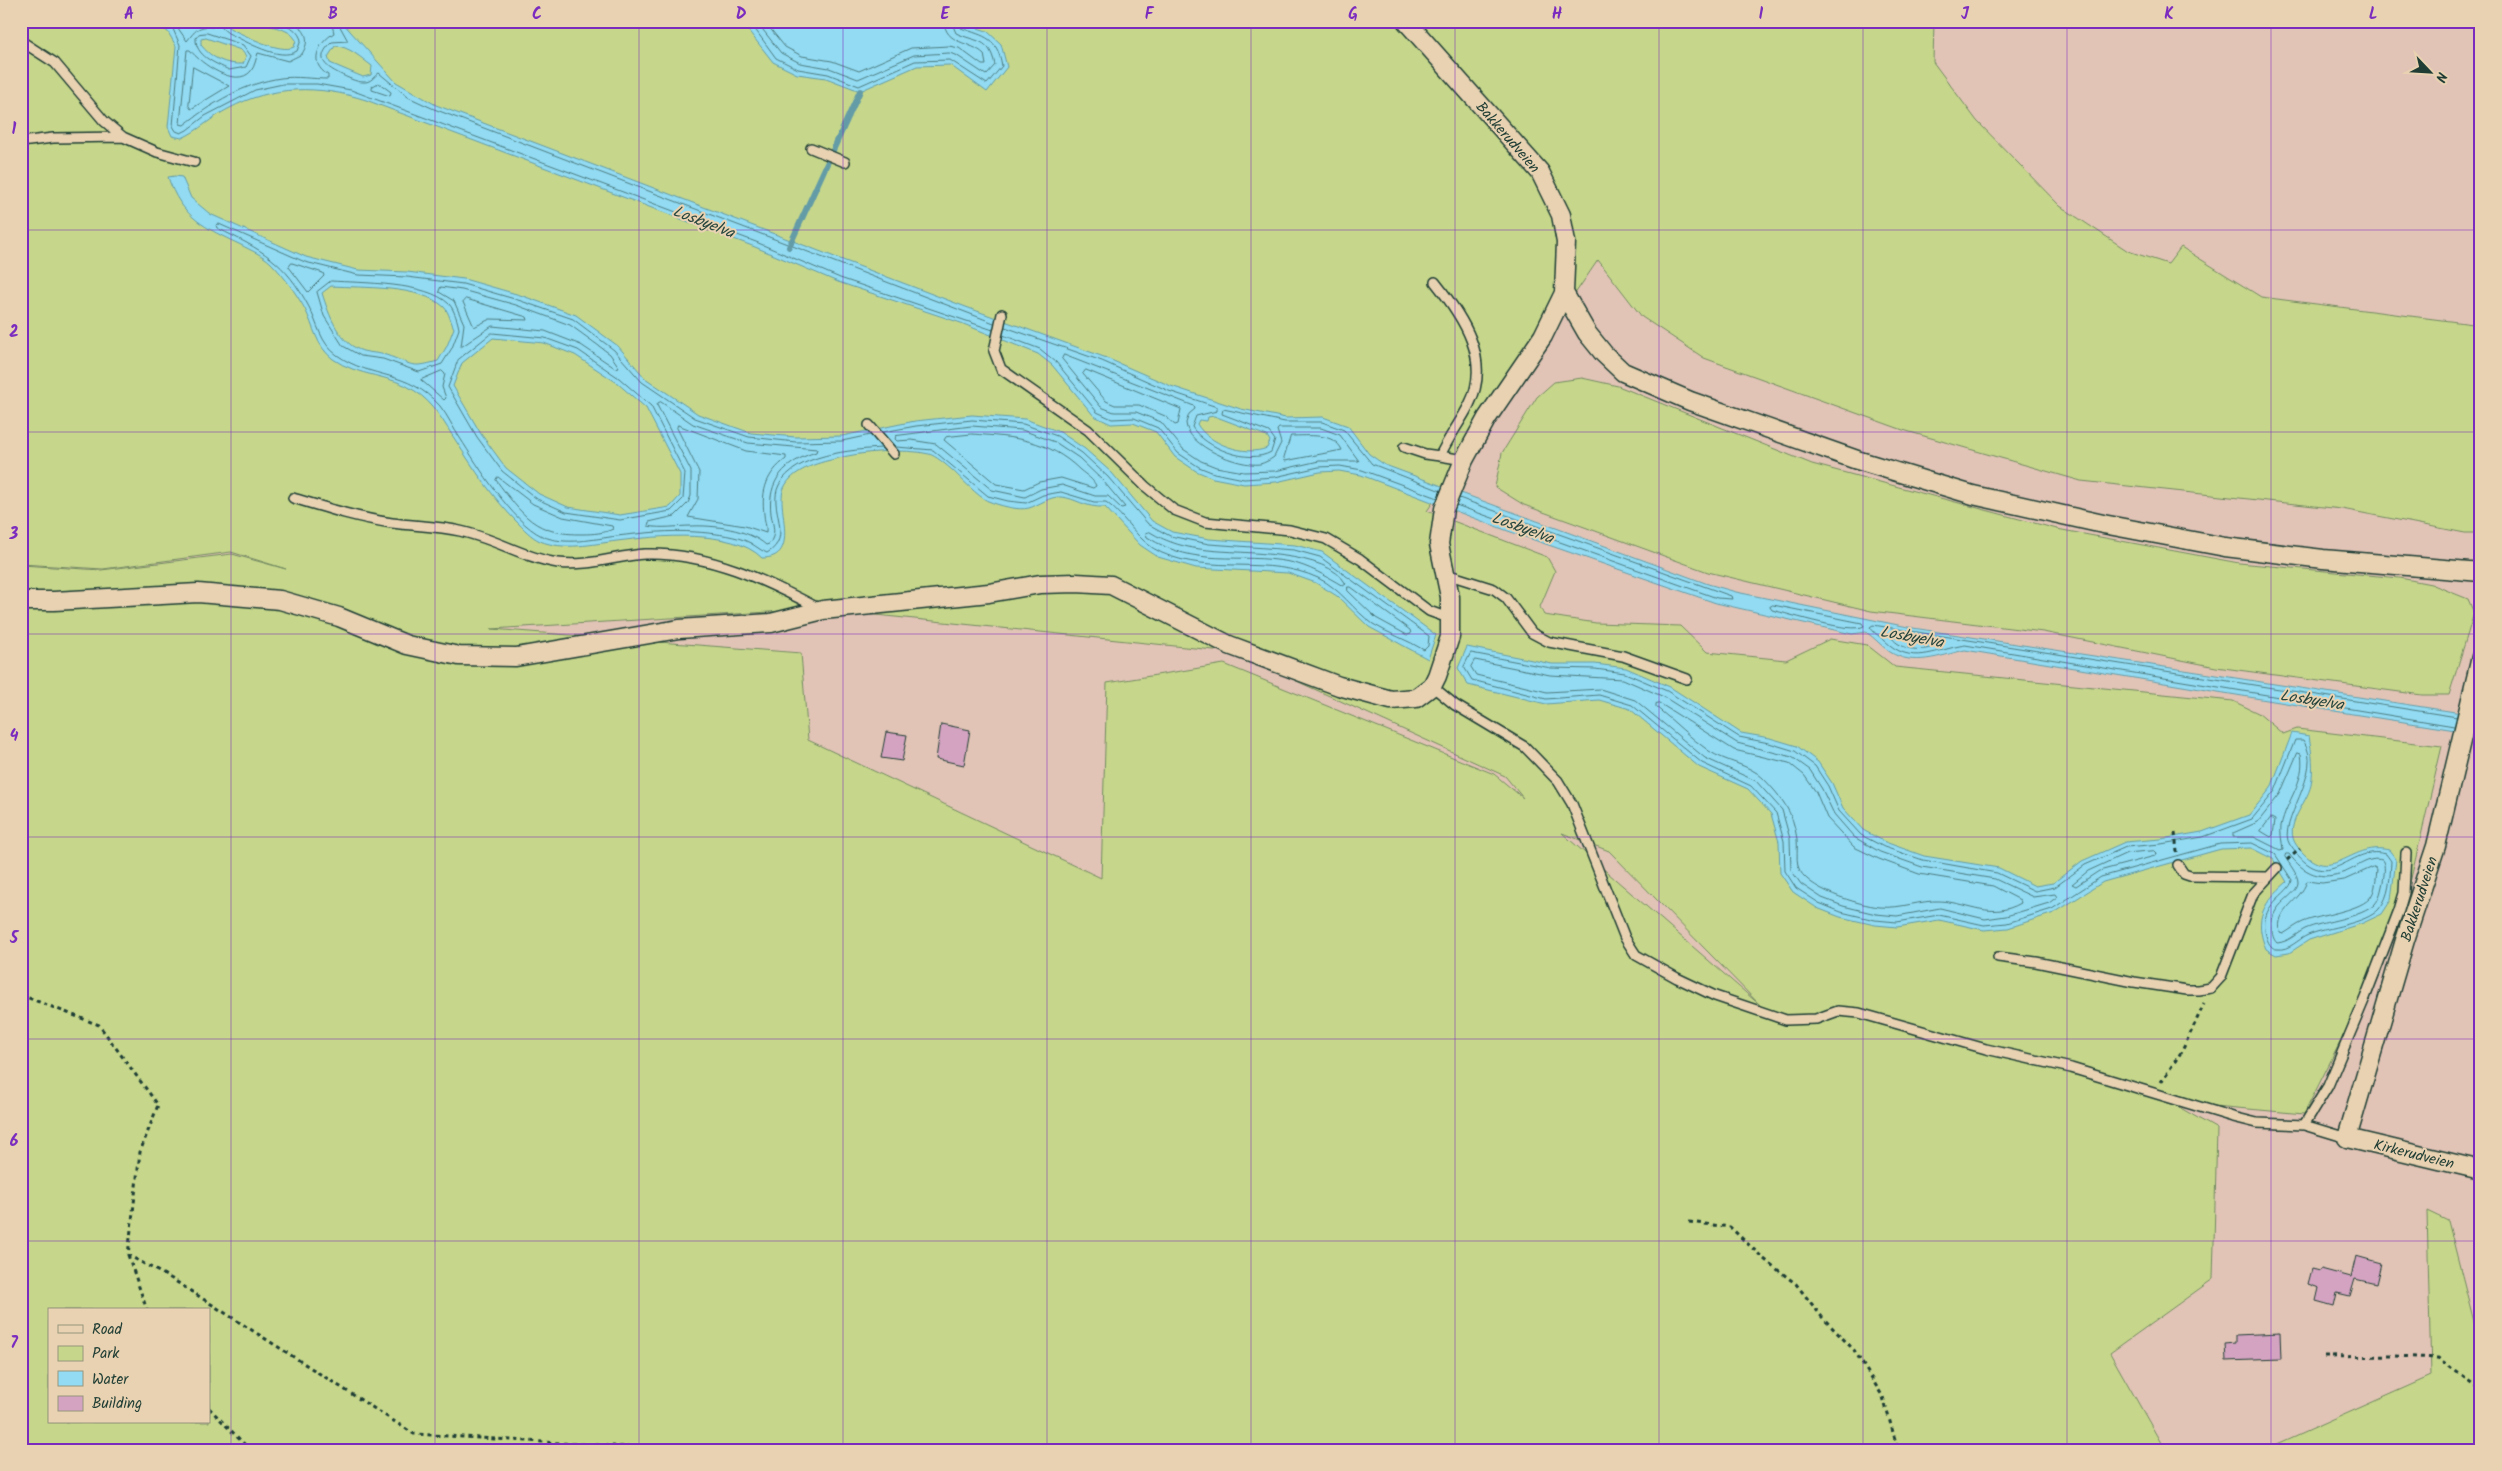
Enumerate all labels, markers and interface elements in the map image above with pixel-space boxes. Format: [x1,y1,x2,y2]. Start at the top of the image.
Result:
text: A [124,2,134,27]
text: B [328,2,338,27]
text: C [532,2,542,27]
text: D [736,2,747,27]
text: E [941,2,951,27]
text: F [1145,2,1155,27]
text: G [1348,2,1358,27]
text: H [1552,2,1562,27]
text: I [1759,2,1764,27]
text: J [1961,2,1970,27]
text: K [2164,2,2174,27]
text: L [2369,2,2377,27]
north arrow [2404,48,2454,98]
text: N [2429,68,2453,86]
street label: Bakkerudveien [1469,96,1545,179]
text: 1 [12,117,17,142]
water label: Losbyelva [669,199,739,246]
text: 2 [9,320,19,345]
water label: Losbyelva [1488,506,1558,552]
text: 3 [9,522,19,547]
water label: Losbyelva [1878,620,1947,656]
water label: Losbyelva [2278,683,2347,718]
text: 4 [10,724,19,749]
street label: Bakkerudveien [2395,854,2445,945]
text: 5 [9,926,20,951]
text: 6 [10,1129,19,1154]
street label: Kirkerudveien [2371,1133,2457,1177]
legend [48,1308,210,1424]
text: Road [92,1318,123,1342]
text: 7 [10,1331,18,1356]
text: Park [92,1342,120,1366]
text: Water [92,1368,129,1392]
text: Building [92,1392,142,1416]

